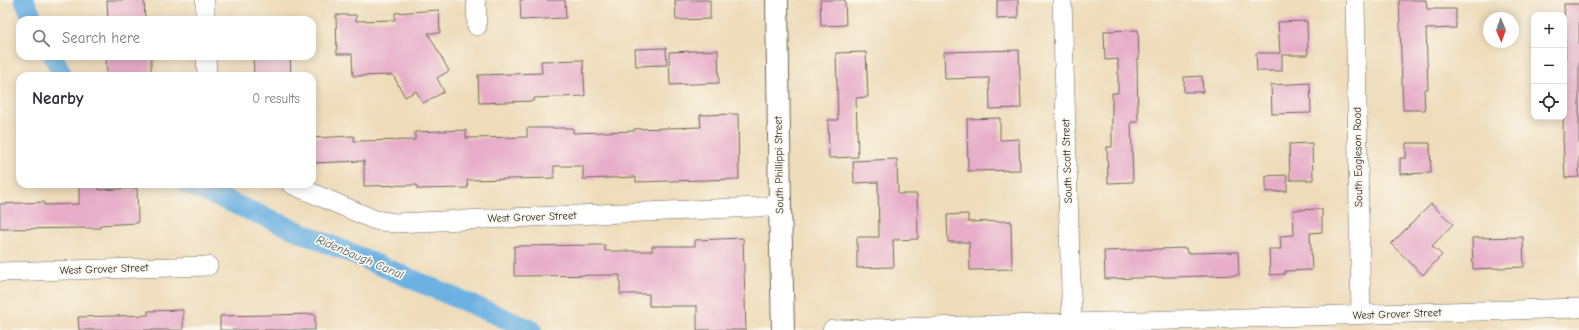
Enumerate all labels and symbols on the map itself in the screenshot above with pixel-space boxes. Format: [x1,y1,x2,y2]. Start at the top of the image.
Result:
north arrow [1483,12,1519,48]
street label: South Eagleson Road [1351,107,1365,207]
street label: South Phillippi Street [772,115,786,214]
street label: South Scott Street [1059,118,1075,204]
street label: West Grover Street [487,209,578,225]
water label: Ridenbaugh Canal [314,232,406,282]
street label: West Grover Street [59,261,150,277]
street label: West Grover Street [1352,306,1443,322]

